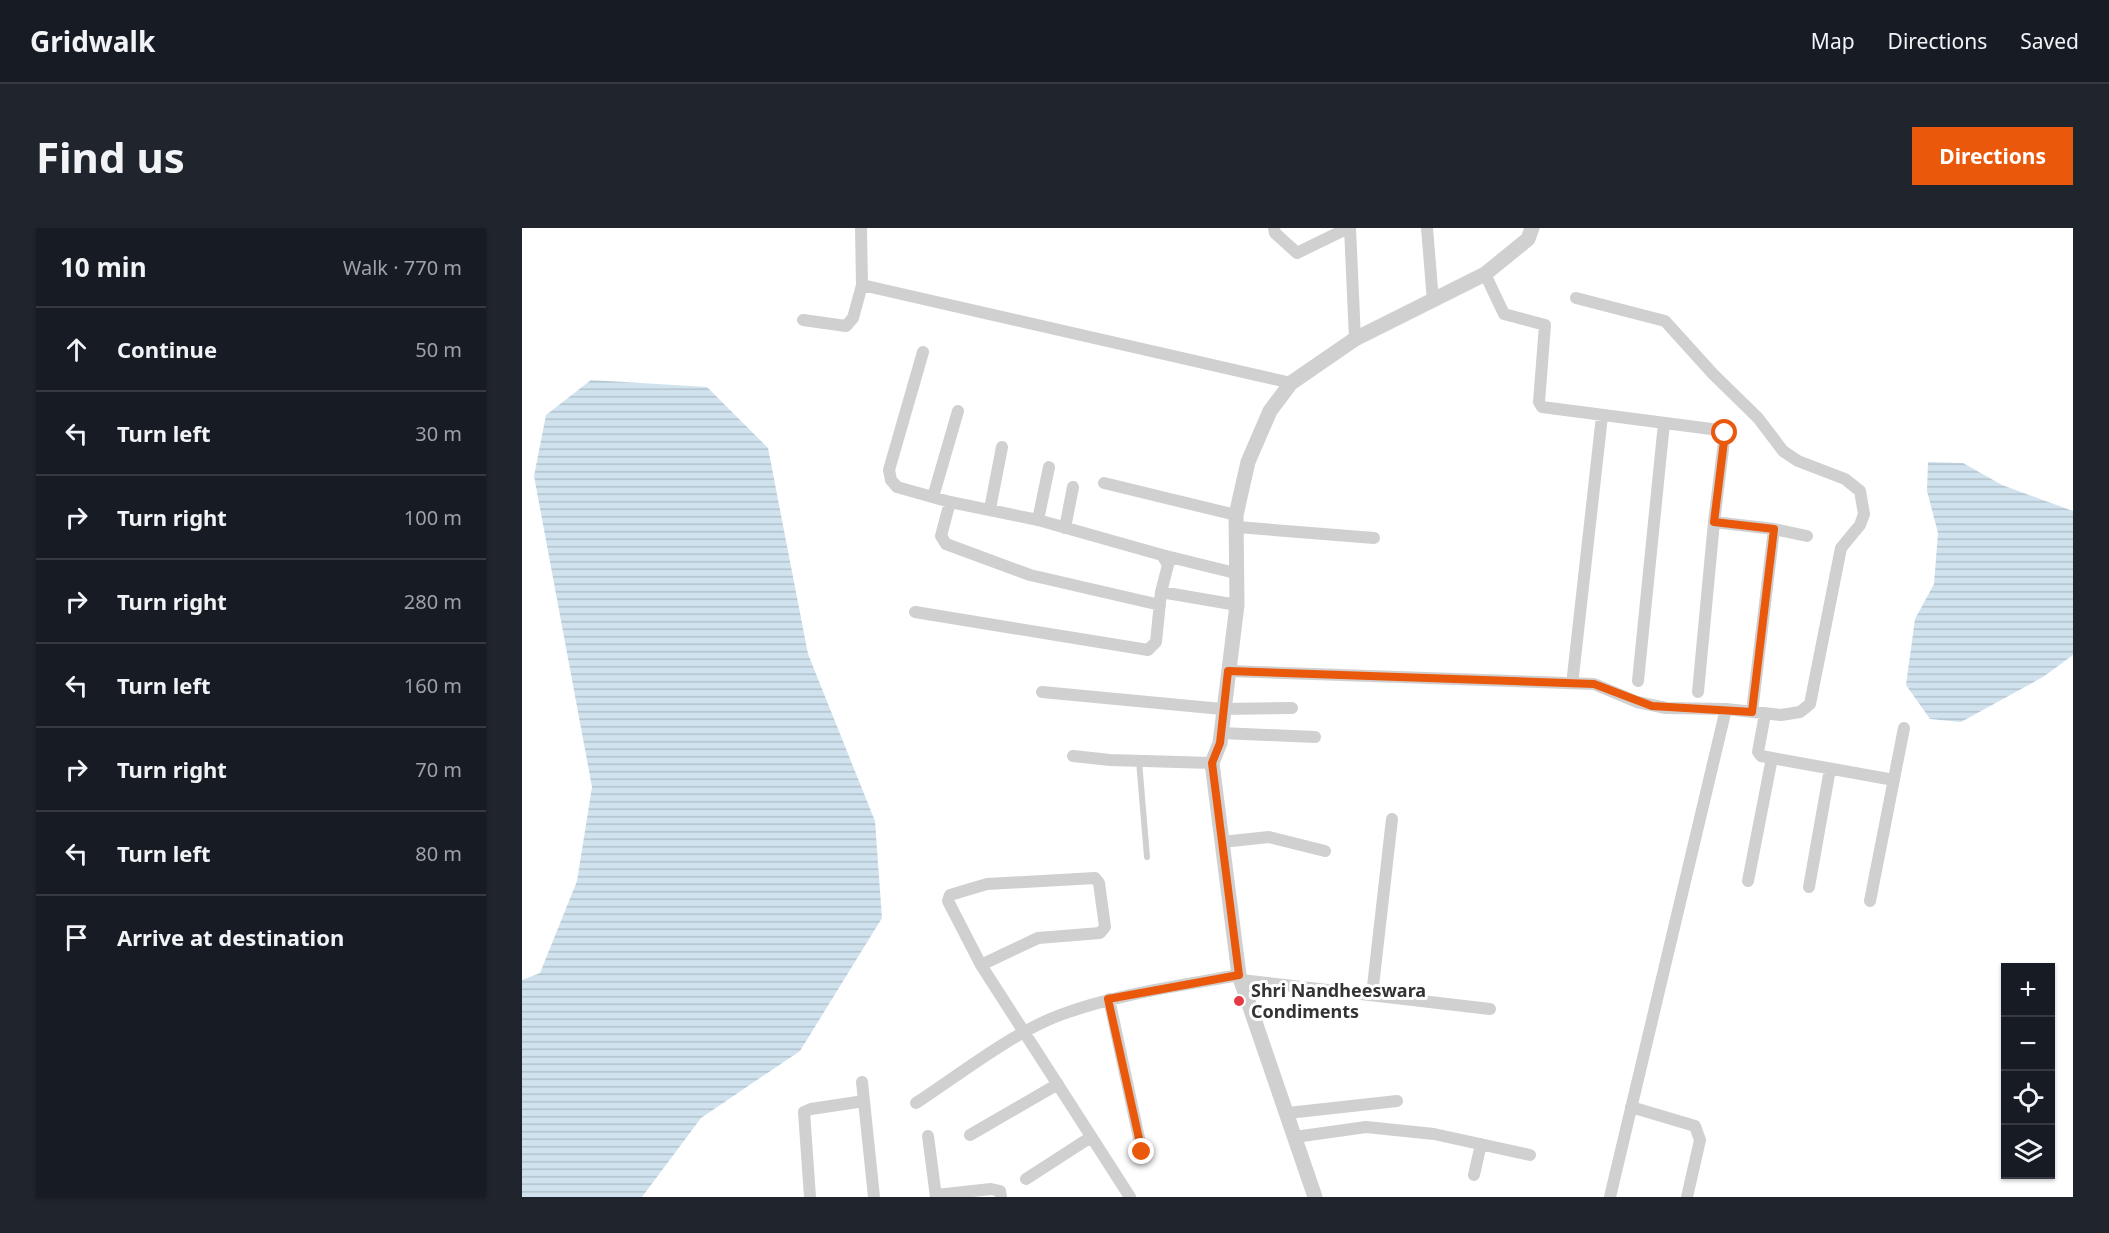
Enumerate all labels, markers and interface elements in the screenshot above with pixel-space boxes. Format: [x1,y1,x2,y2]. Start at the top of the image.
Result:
text: Gridwalk [30,22,155,60]
text: Map [1811,27,1855,55]
text: Directions [1888,27,1987,55]
text: Saved [2020,27,2079,55]
button: Directions [1912,127,2073,185]
text: Find us [36,128,185,185]
text: 10 min [60,249,147,285]
text: Walk · 770 m [343,254,462,281]
icon: ahead [60,333,93,366]
text: Continue [117,334,217,364]
text: 50 m [415,336,462,363]
icon: left [60,417,93,450]
text: Turn left [117,418,211,448]
route start [1711,419,1737,445]
text: 30 m [415,420,462,447]
icon: right [60,501,93,534]
text: Turn right [117,502,227,532]
text: 100 m [404,504,462,531]
icon: right [60,585,93,618]
text: Turn right [117,586,227,616]
text: 280 m [404,588,462,615]
icon: left [60,669,93,702]
text: Turn left [117,670,211,700]
text: 160 m [404,672,462,699]
icon: right [60,753,93,786]
text: Turn right [117,754,227,784]
text: 70 m [415,756,462,783]
icon: left [60,837,93,870]
text: Turn left [117,838,211,868]
text: 80 m [415,840,462,867]
icon: arrive [60,921,93,954]
text: Arrive at destination [117,922,344,952]
map controls [2001,963,2055,1179]
button: + [2001,963,2055,1017]
place label: Shri Nandheeswara Condiments [1251,978,1426,1023]
marker: Shri Nandheeswara Condiments [1232,994,1246,1008]
button: − [2001,1017,2055,1071]
button: locate [2001,1071,2055,1125]
button: layers [2001,1125,2055,1179]
route end [1128,1138,1154,1164]

